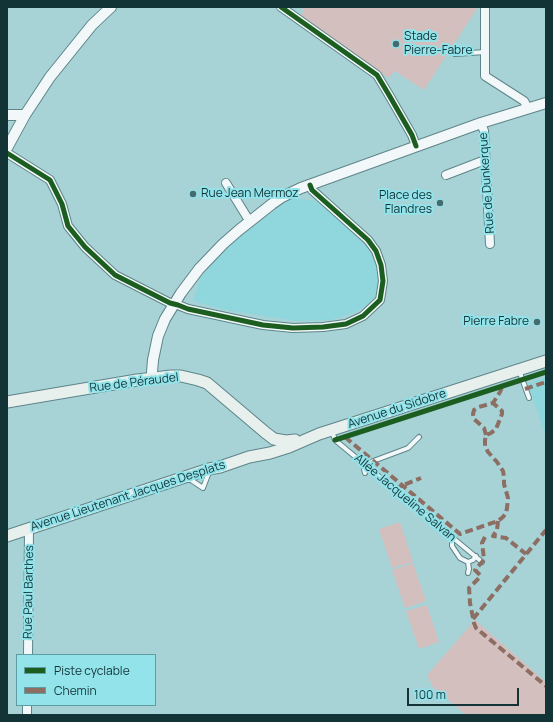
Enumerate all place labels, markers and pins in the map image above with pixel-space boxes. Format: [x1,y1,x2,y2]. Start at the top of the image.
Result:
place label: Stade Pierre-Fabre [404,30,472,58]
marker: Stade Pierre-Fabre [391,39,401,49]
place label: Rue Jean Mermoz [201,187,299,201]
marker: Rue Jean Mermoz [188,189,198,199]
place label: Place des Flandres [379,189,432,217]
marker: Place des Flandres [435,198,445,208]
place label: Pierre Fabre [463,315,529,329]
marker: Pierre Fabre [532,317,542,327]

